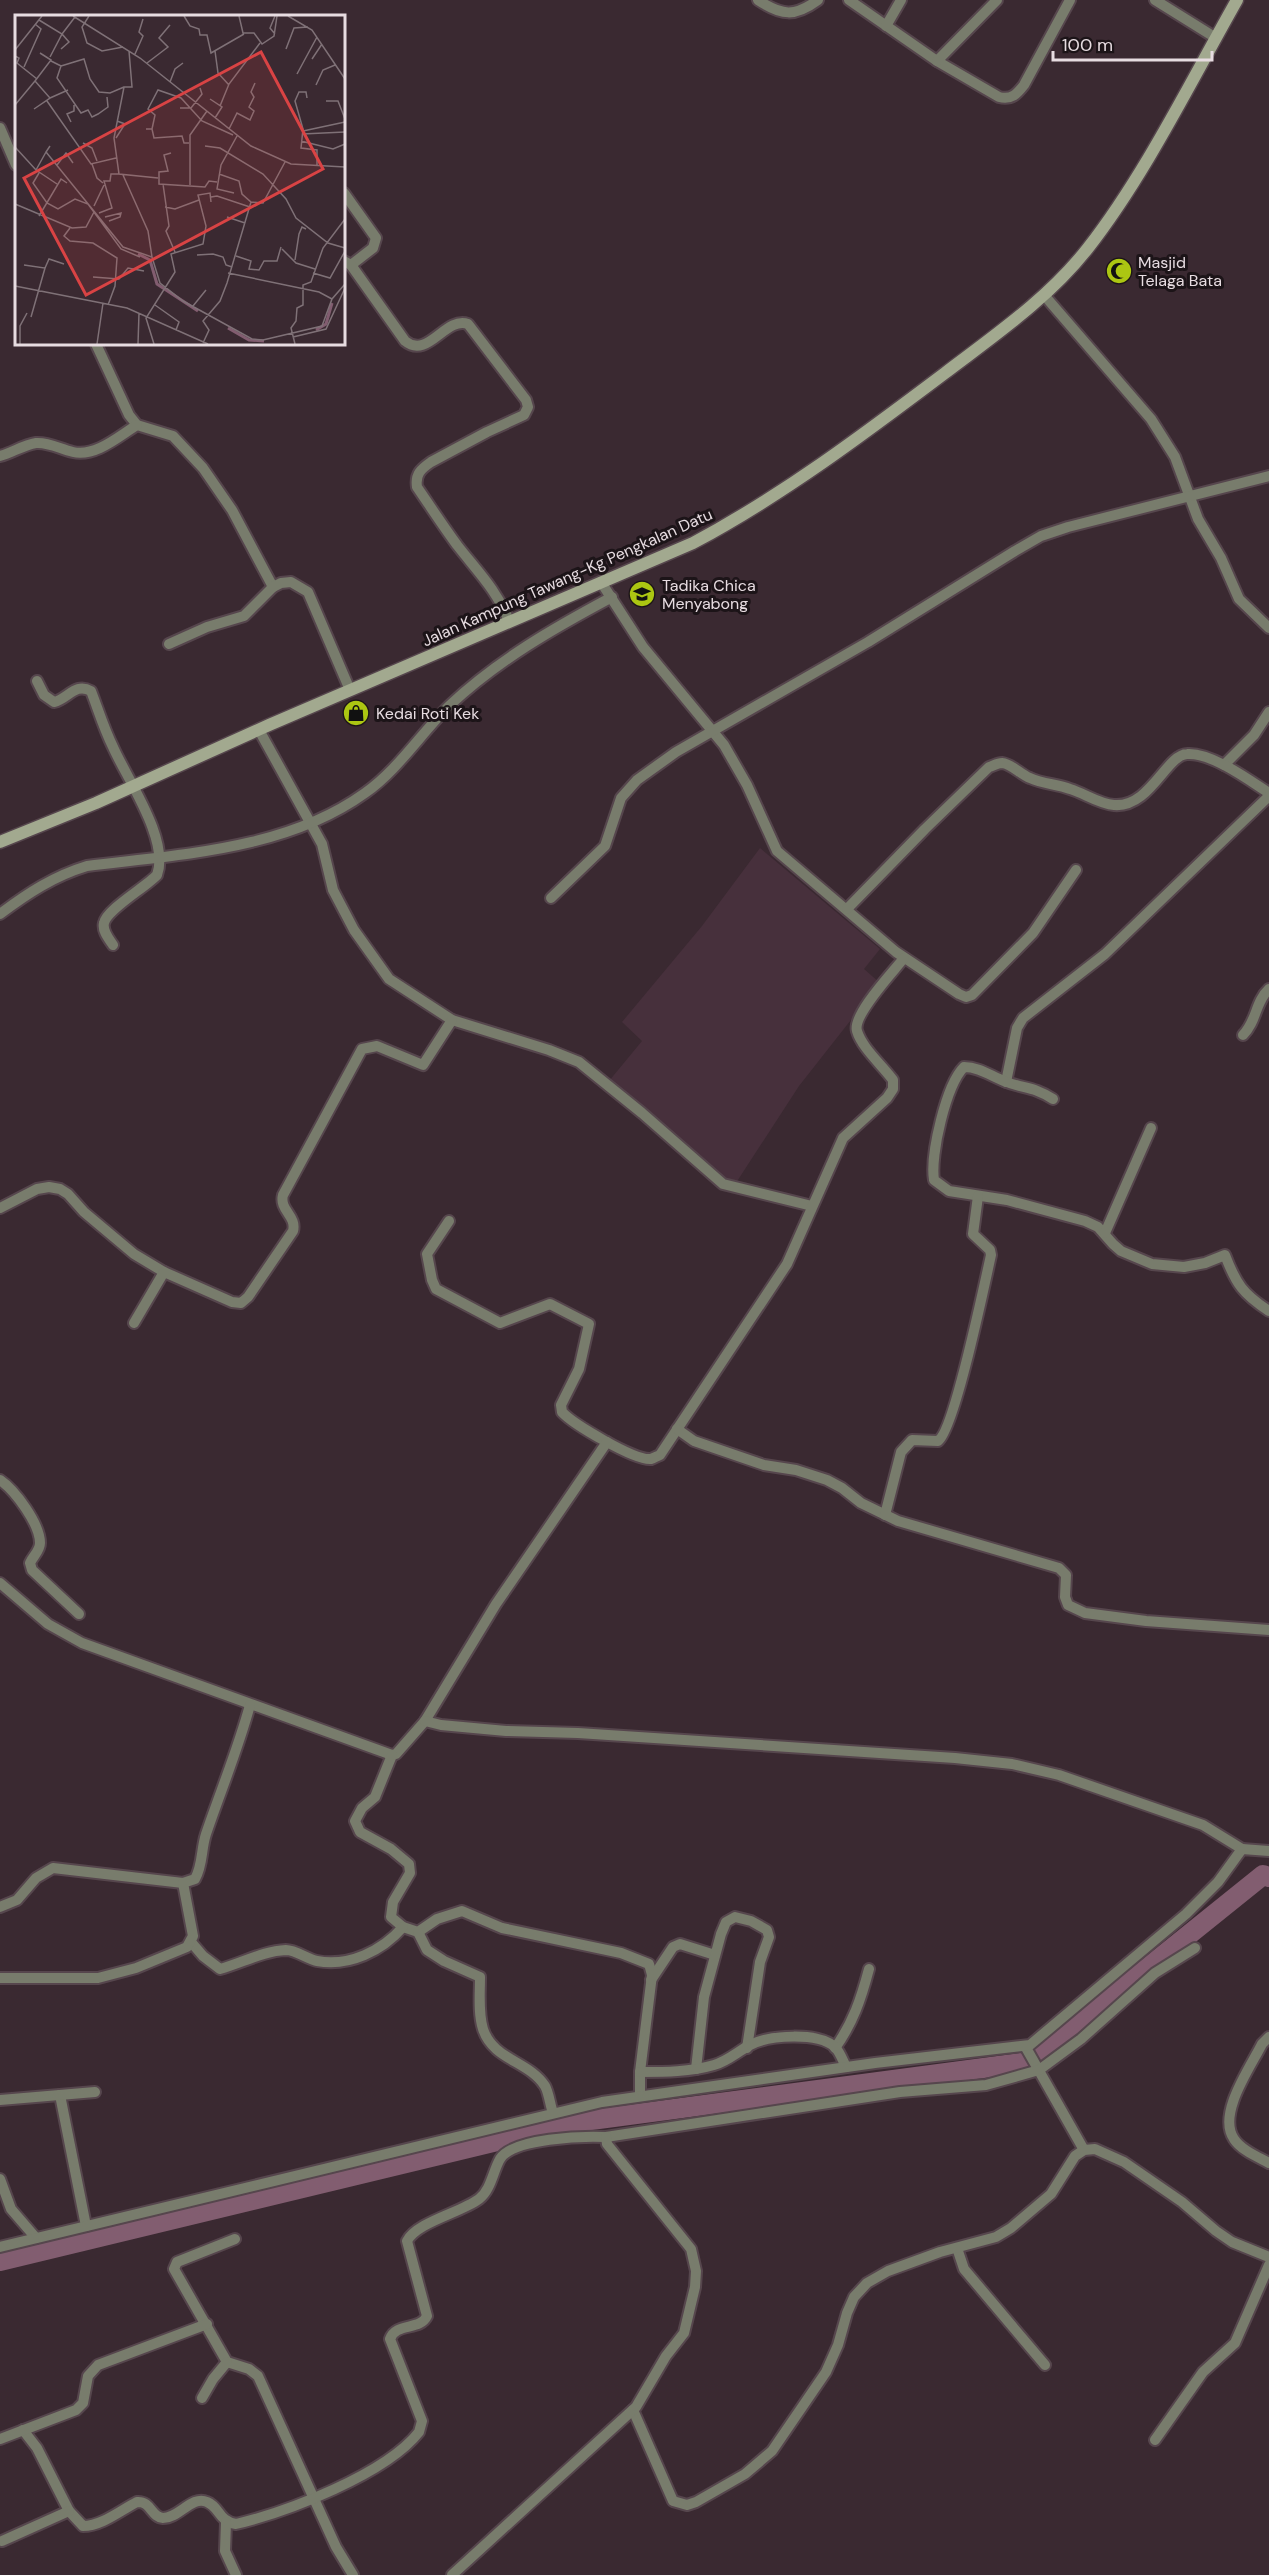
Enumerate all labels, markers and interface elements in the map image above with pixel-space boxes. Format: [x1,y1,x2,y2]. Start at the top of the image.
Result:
inset map [15,15,345,345]
scale bar [1053,24,1212,62]
text: 100 m [1062,33,1113,57]
place label: Masjid Telaga Bata [1138,252,1222,291]
mosque icon: Masjid Telaga Bata [1104,256,1134,286]
street label: Jalan Kampung Tawang-Kg Pengkalan Datu [419,504,716,651]
place label: Tadika Chica Menyabong [662,575,756,614]
school or university icon: Tadika Chica Menyabong [627,579,657,609]
shop icon: Kedai Roti Kek [341,698,371,728]
place label: Kedai Roti Kek [376,703,479,724]

